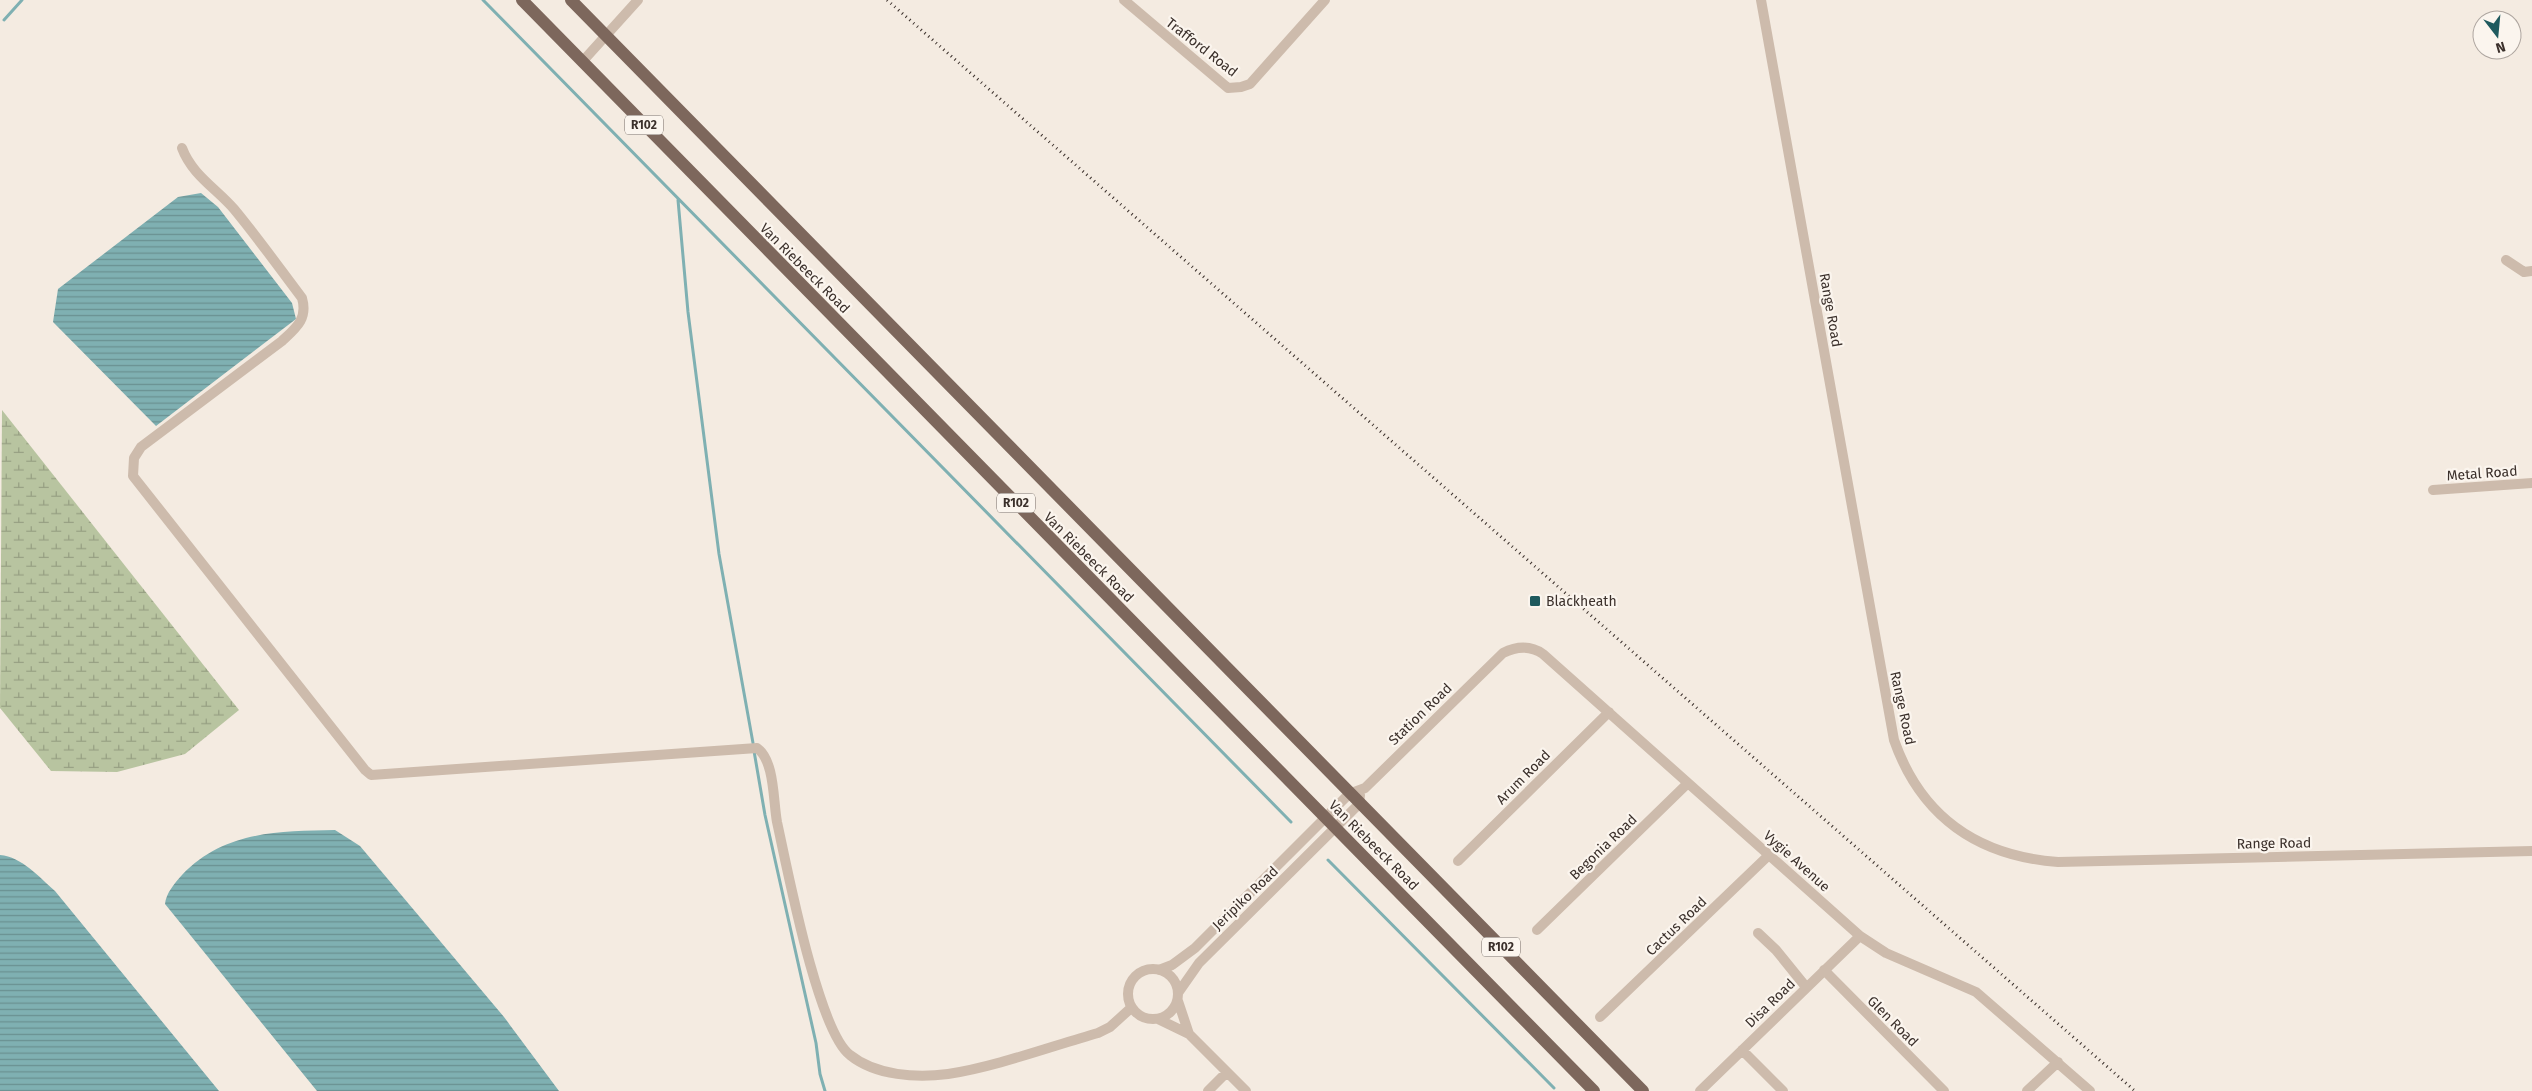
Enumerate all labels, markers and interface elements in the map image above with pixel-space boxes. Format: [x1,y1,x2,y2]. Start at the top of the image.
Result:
north arrow [2472,10,2522,60]
street label: Trafford Road [1163,14,1241,81]
text: N [2494,38,2507,56]
road number: R102 [625,116,663,134]
street label: Van Riebeeck Road [756,220,853,317]
street label: Range Road [1816,272,1845,348]
street label: Metal Road [2446,463,2518,484]
road number: R102 [997,493,1035,512]
street label: Van Riebeeck Road [1040,509,1137,606]
place label: Blackheath [1546,593,1617,610]
marker: Blackheath [1528,594,1542,608]
street label: Range Road [1886,670,1919,746]
street label: Station Road [1385,680,1456,749]
street label: Arum Road [1493,747,1554,808]
street label: Van Riebeeck Road [1325,797,1422,894]
street label: Begonia Road [1566,811,1641,884]
street label: Vygie Avenue [1760,827,1833,896]
street label: Range Road [2236,834,2312,853]
street label: Jeripiko Road [1209,863,1282,934]
street label: Cactus Road [1642,893,1710,959]
road number: R102 [1482,938,1520,956]
street label: Disa Road [1742,975,1799,1031]
street label: Glen Road [1864,992,1922,1050]

